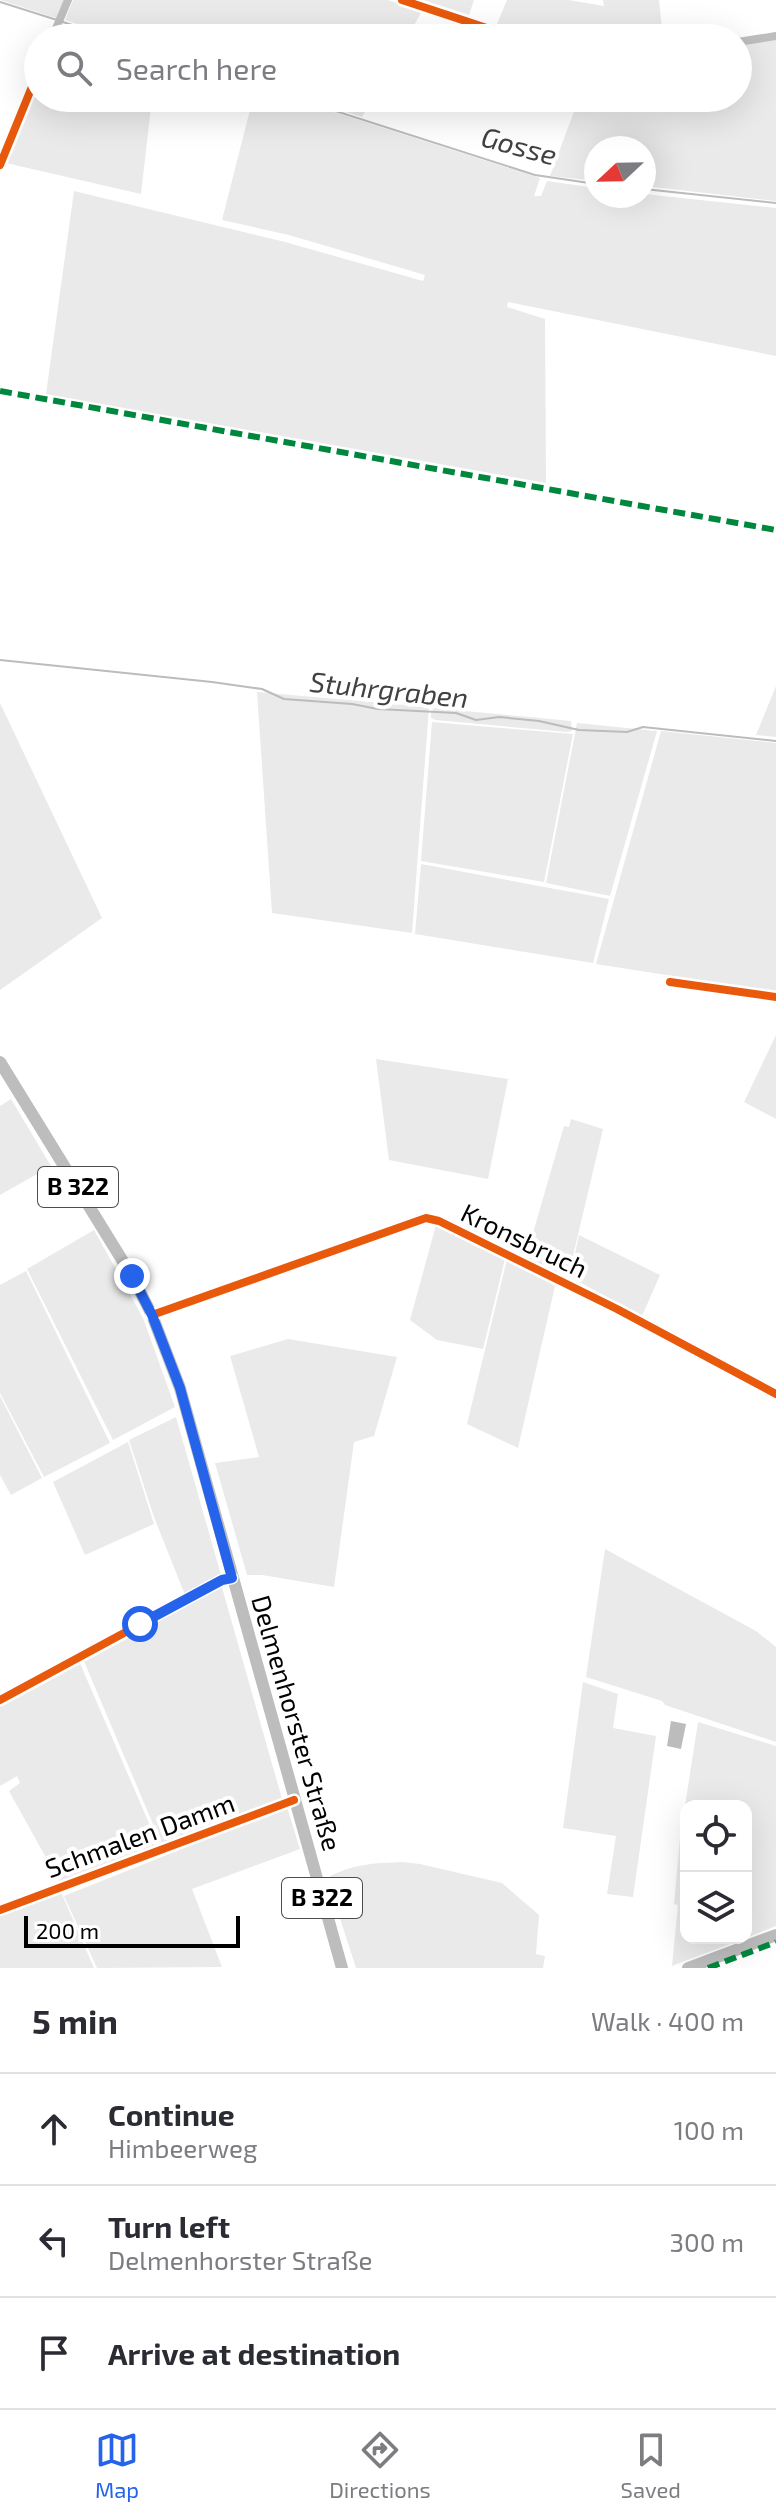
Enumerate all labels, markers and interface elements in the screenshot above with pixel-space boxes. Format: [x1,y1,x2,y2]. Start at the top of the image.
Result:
search box [24,24,752,112]
icon: search [52,46,96,90]
text: Search here [116,50,277,86]
water label: Gosse [478,119,561,171]
north arrow [584,136,656,208]
water label: Stuhrgraben [308,664,470,714]
road number: B 322 [38,1167,118,1207]
street label: Kronsbruch [457,1196,593,1283]
route end [114,1258,150,1294]
street label: Delmenhorster Straße [246,1591,349,1854]
route start [122,1606,158,1642]
street label: Schmalen Damm [41,1786,238,1883]
map controls [680,1800,752,1944]
button: locate [680,1800,752,1872]
button: layers [680,1872,752,1944]
road number: B 322 [282,1878,362,1918]
scale bar [24,1912,240,1948]
text: 200 m [36,1917,99,1943]
text: 5 min [32,2000,118,2041]
text: Walk · 400 m [591,2005,744,2036]
text: Continue [108,2096,235,2132]
icon: ahead [32,2107,76,2151]
text: 100 m [674,2114,744,2145]
text: Himbeerweg [108,2132,258,2163]
text: Turn left [108,2208,230,2244]
icon: left [32,2219,76,2263]
text: 300 m [670,2226,744,2257]
text: Delmenhorster Straße [108,2244,372,2275]
icon: arrive [32,2331,76,2375]
text: Arrive at destination [108,2335,400,2371]
tab: Map [95,2428,139,2502]
tab: Directions [329,2428,431,2502]
tab: Saved [621,2428,681,2502]

